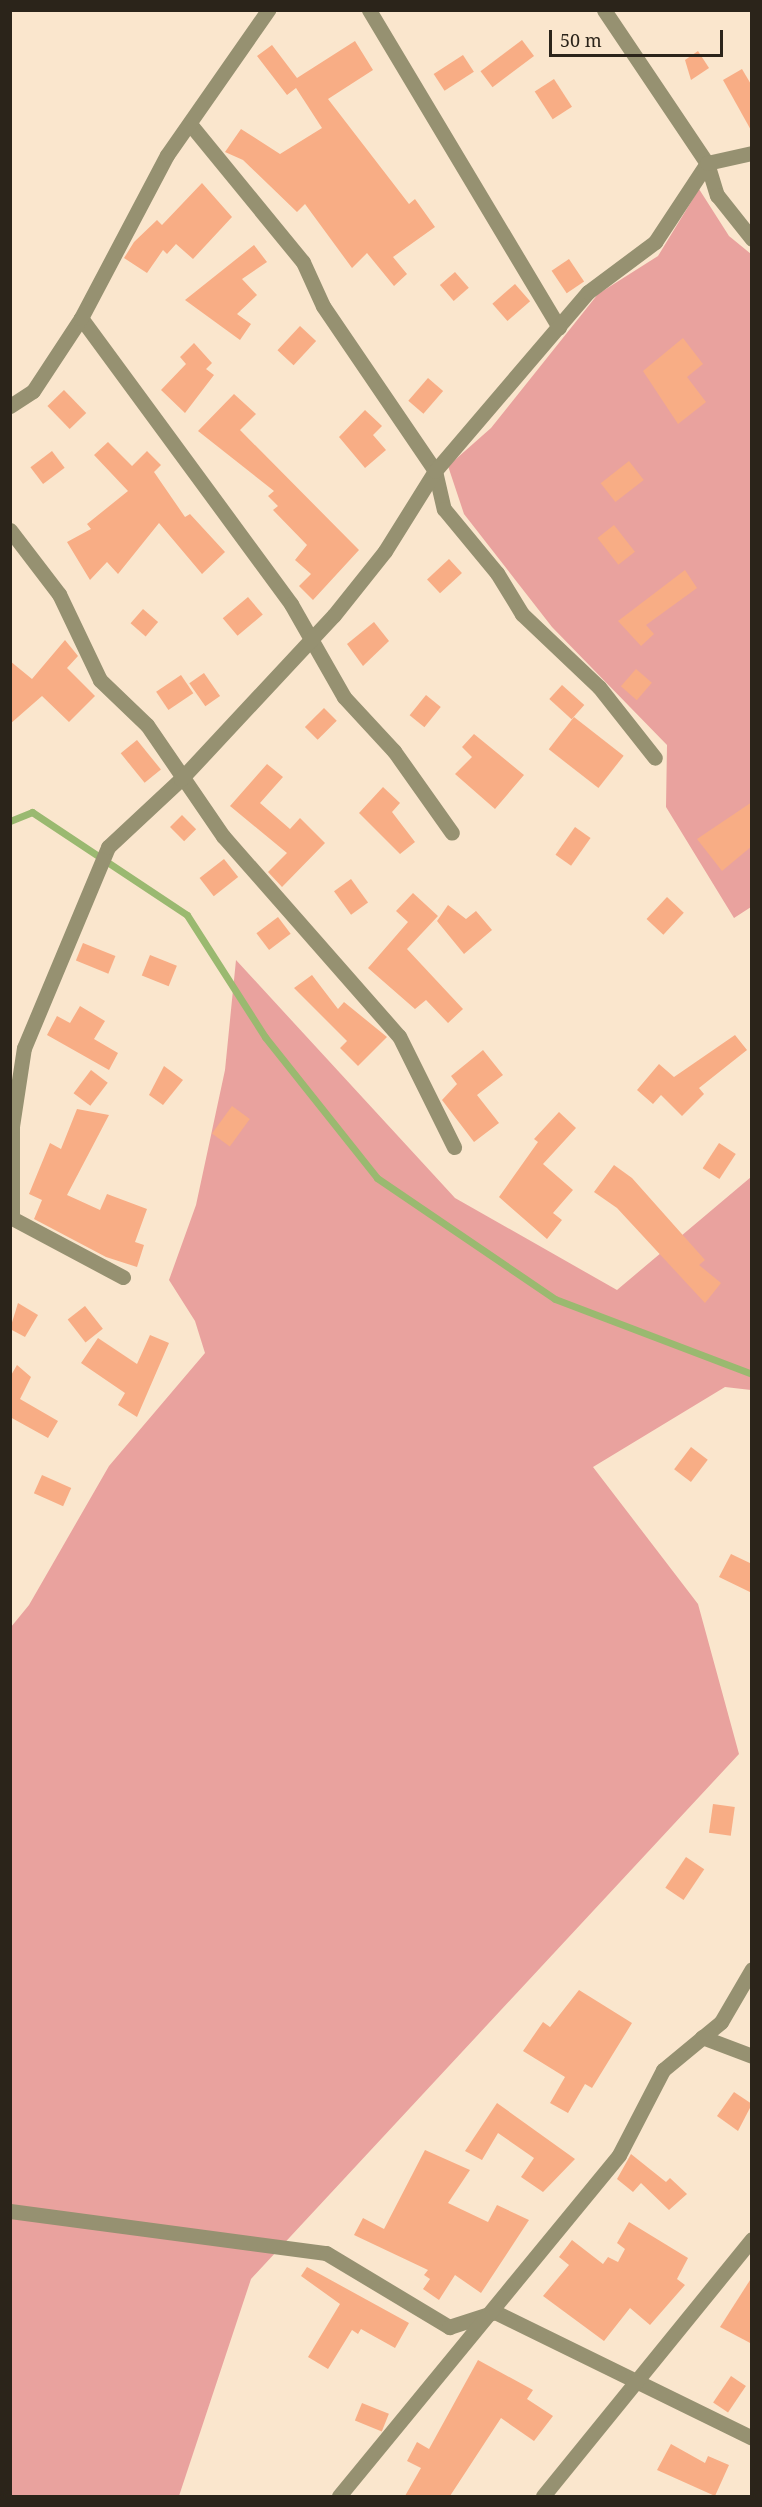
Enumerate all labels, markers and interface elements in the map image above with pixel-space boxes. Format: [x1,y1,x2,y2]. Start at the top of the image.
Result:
scale bar [552,18,726,56]
text: 50 m [560,28,602,52]

